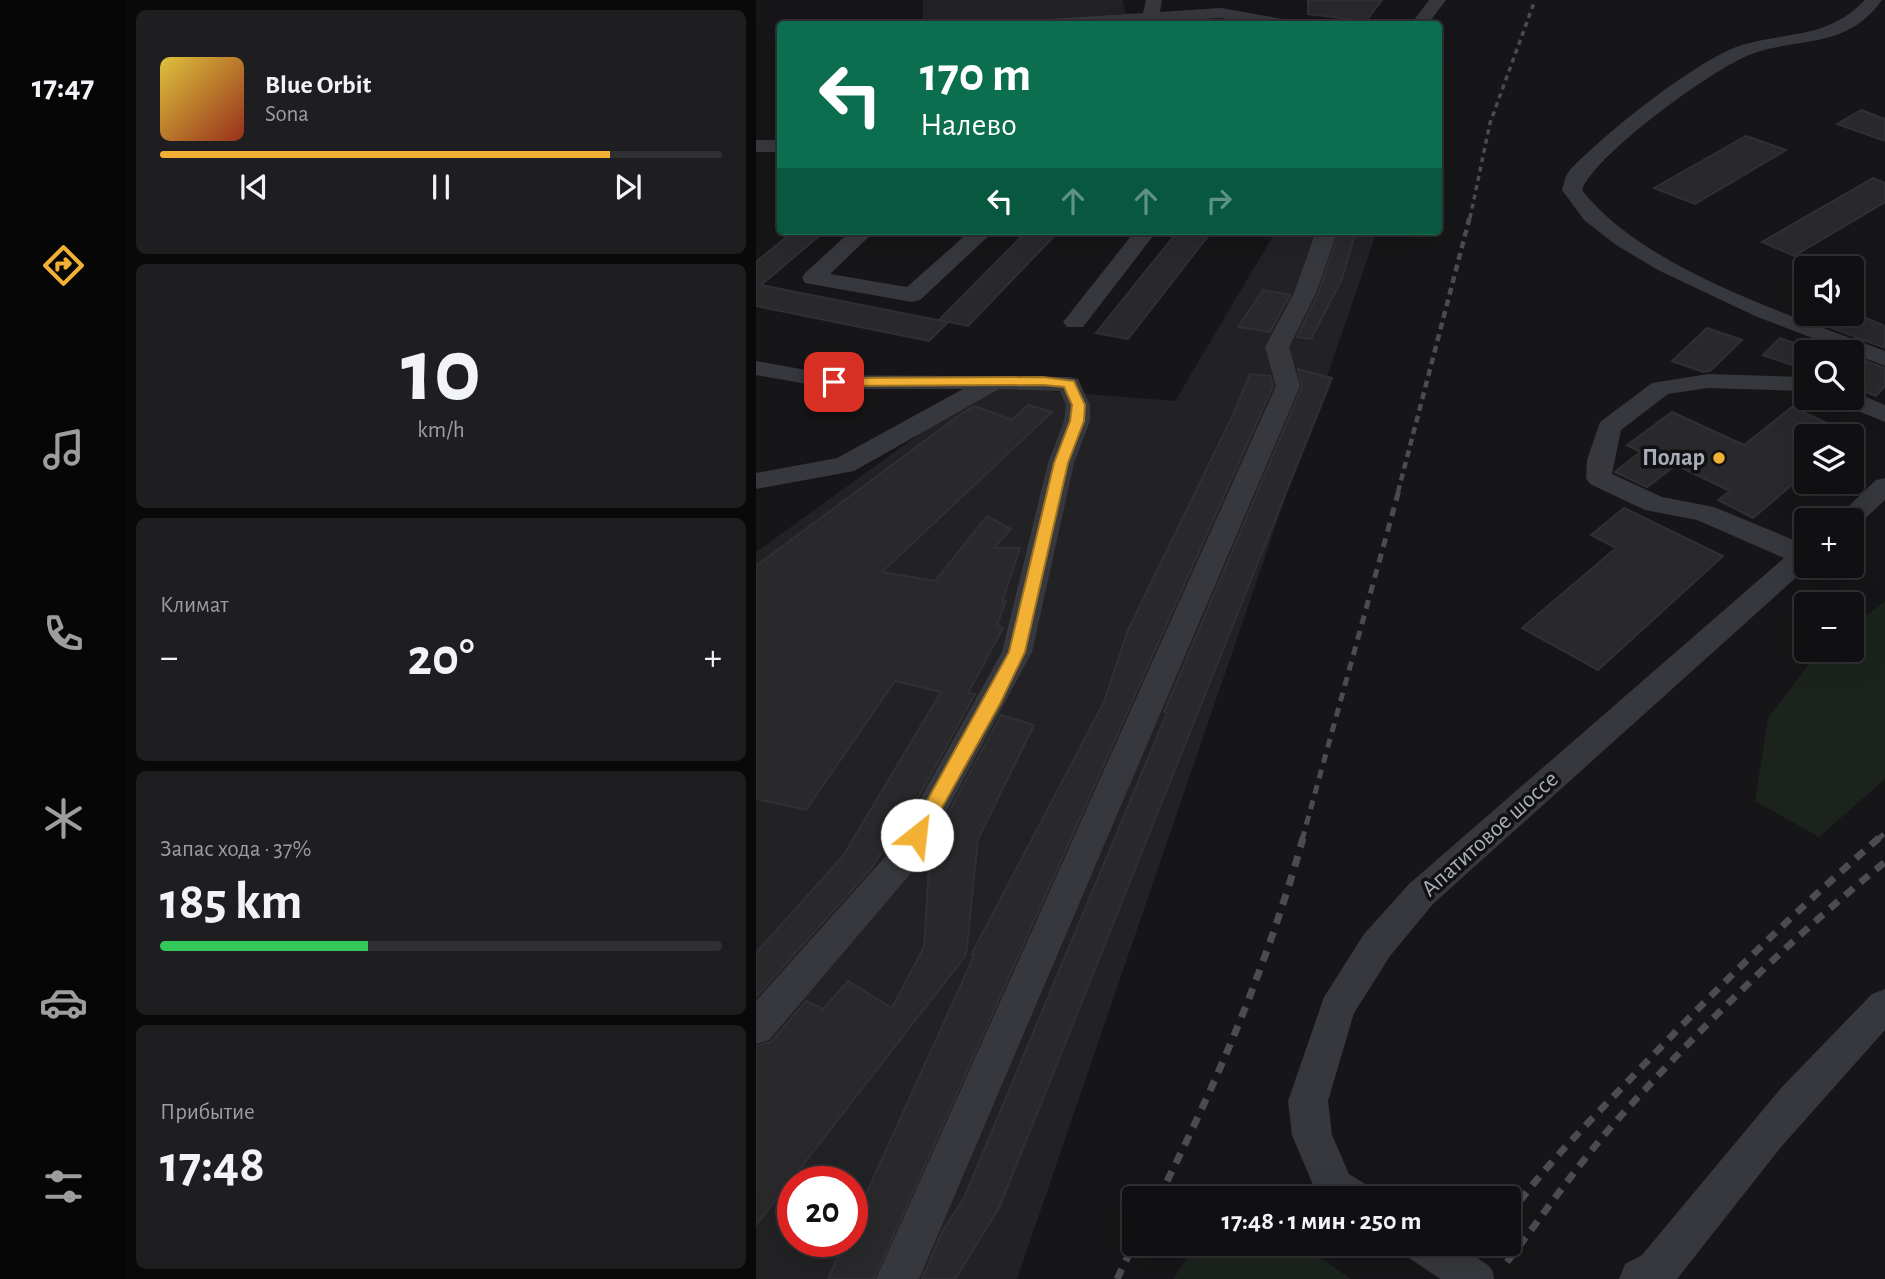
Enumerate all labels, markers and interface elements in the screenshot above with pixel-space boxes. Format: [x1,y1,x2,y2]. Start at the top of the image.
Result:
icon: left [805,49,896,140]
text: 170 m [920,51,1031,100]
text: 17:47 [32,71,94,103]
text: Blue Orbit [265,72,371,98]
text: Sona [265,103,309,126]
text: Налево [920,109,1017,141]
icon: previous [235,168,273,206]
icon: pause [422,168,460,206]
icon: next [609,168,647,206]
icon: left [981,182,1019,220]
icon: ahead [1054,182,1092,220]
icon: ahead [1127,182,1165,220]
icon: right [1200,182,1238,220]
icon: directions [39,241,88,290]
map controls [1794,256,1864,662]
button: sound [1794,256,1864,326]
text: 10 [401,326,481,417]
button: search [1794,340,1864,410]
pin [804,352,864,412]
icon: arrive [815,363,853,401]
text: km/h [417,419,465,442]
button: layers [1794,424,1864,494]
icon: music [39,425,88,474]
place label: Полар [1642,446,1705,470]
marker: Полар [1711,450,1727,466]
button: + [1794,508,1864,578]
button: − [1794,592,1864,662]
text: Климат [160,594,229,617]
icon: phone [39,609,88,658]
text: 20° [408,632,474,684]
text: − [160,639,178,677]
text: + [704,639,722,677]
street label: Апатитовое шоссе [1417,767,1563,901]
icon: climate [39,794,88,843]
position arrow [880,798,954,872]
text: Запас хода · 37% [160,838,311,861]
text: 185 km [160,876,302,928]
icon: car [39,978,88,1027]
text: Прибытие [160,1101,255,1124]
text: 17:48 [160,1139,265,1191]
icon: filters [39,1162,88,1211]
speed limit sign: 20 [777,1166,868,1257]
text: 17:48 · 1 мин · 250 m [1222,1208,1421,1234]

